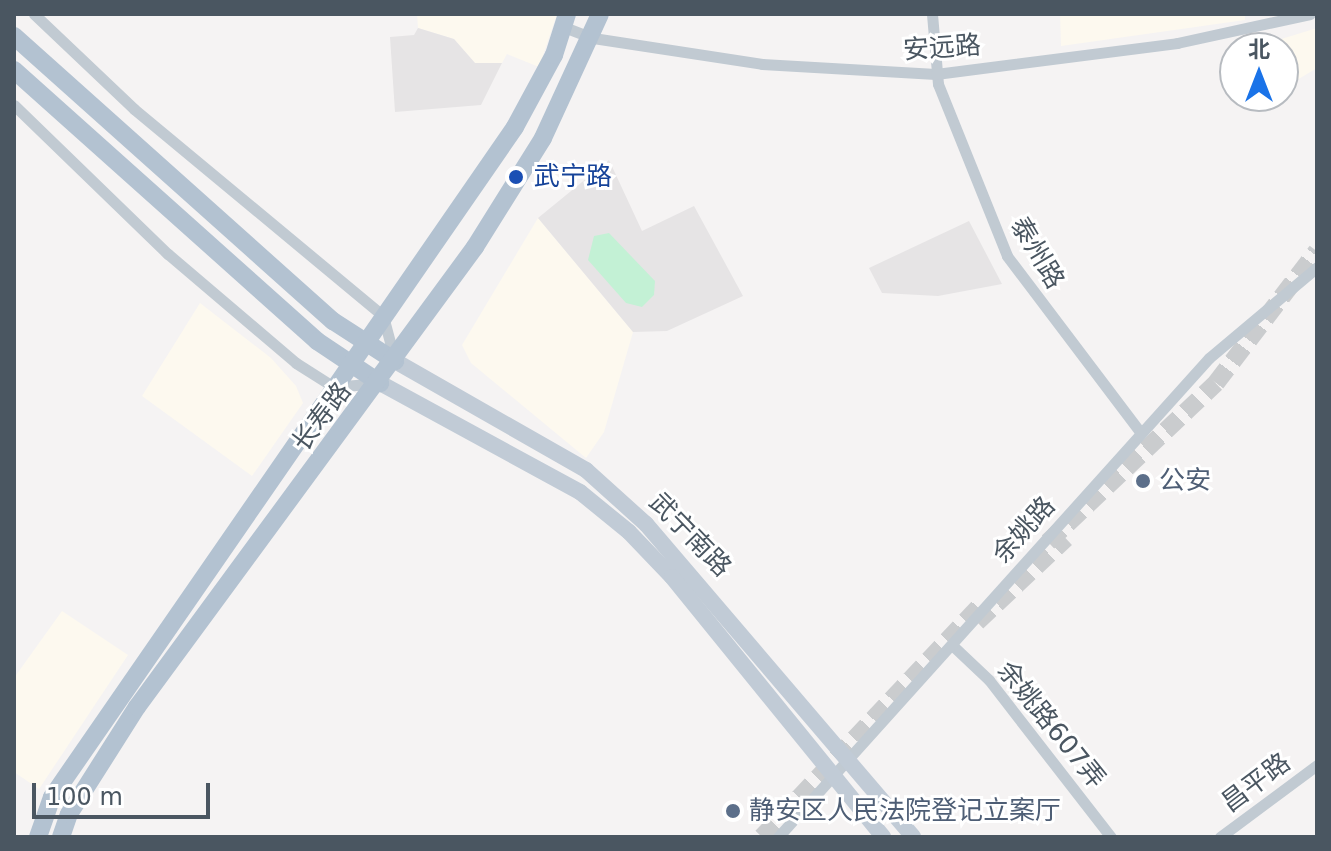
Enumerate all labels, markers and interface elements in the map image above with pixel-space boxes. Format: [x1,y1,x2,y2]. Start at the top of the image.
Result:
street label: 安远路 [902,30,982,66]
north arrow [1219,32,1299,112]
text: 北 [1248,37,1270,62]
place label: 武宁路 [534,161,612,193]
marker: 武宁路 [505,166,527,188]
street label: 泰州路 [1004,212,1070,294]
street label: 长寿路 [286,376,358,458]
place label: 公安 [1159,465,1211,497]
marker: 公安 [1134,472,1152,490]
street label: 武宁南路 [643,487,737,583]
street label: 余姚路 [986,491,1062,569]
street label: 余姚路607弄 [991,655,1111,795]
street label: 昌平路 [1215,747,1297,819]
scale bar [36,767,214,817]
text: 100 m [46,783,123,811]
place label: 静安区人民法院登记立案厅 [749,795,1061,827]
marker: 静安区人民法院登记立案厅 [724,802,742,820]

